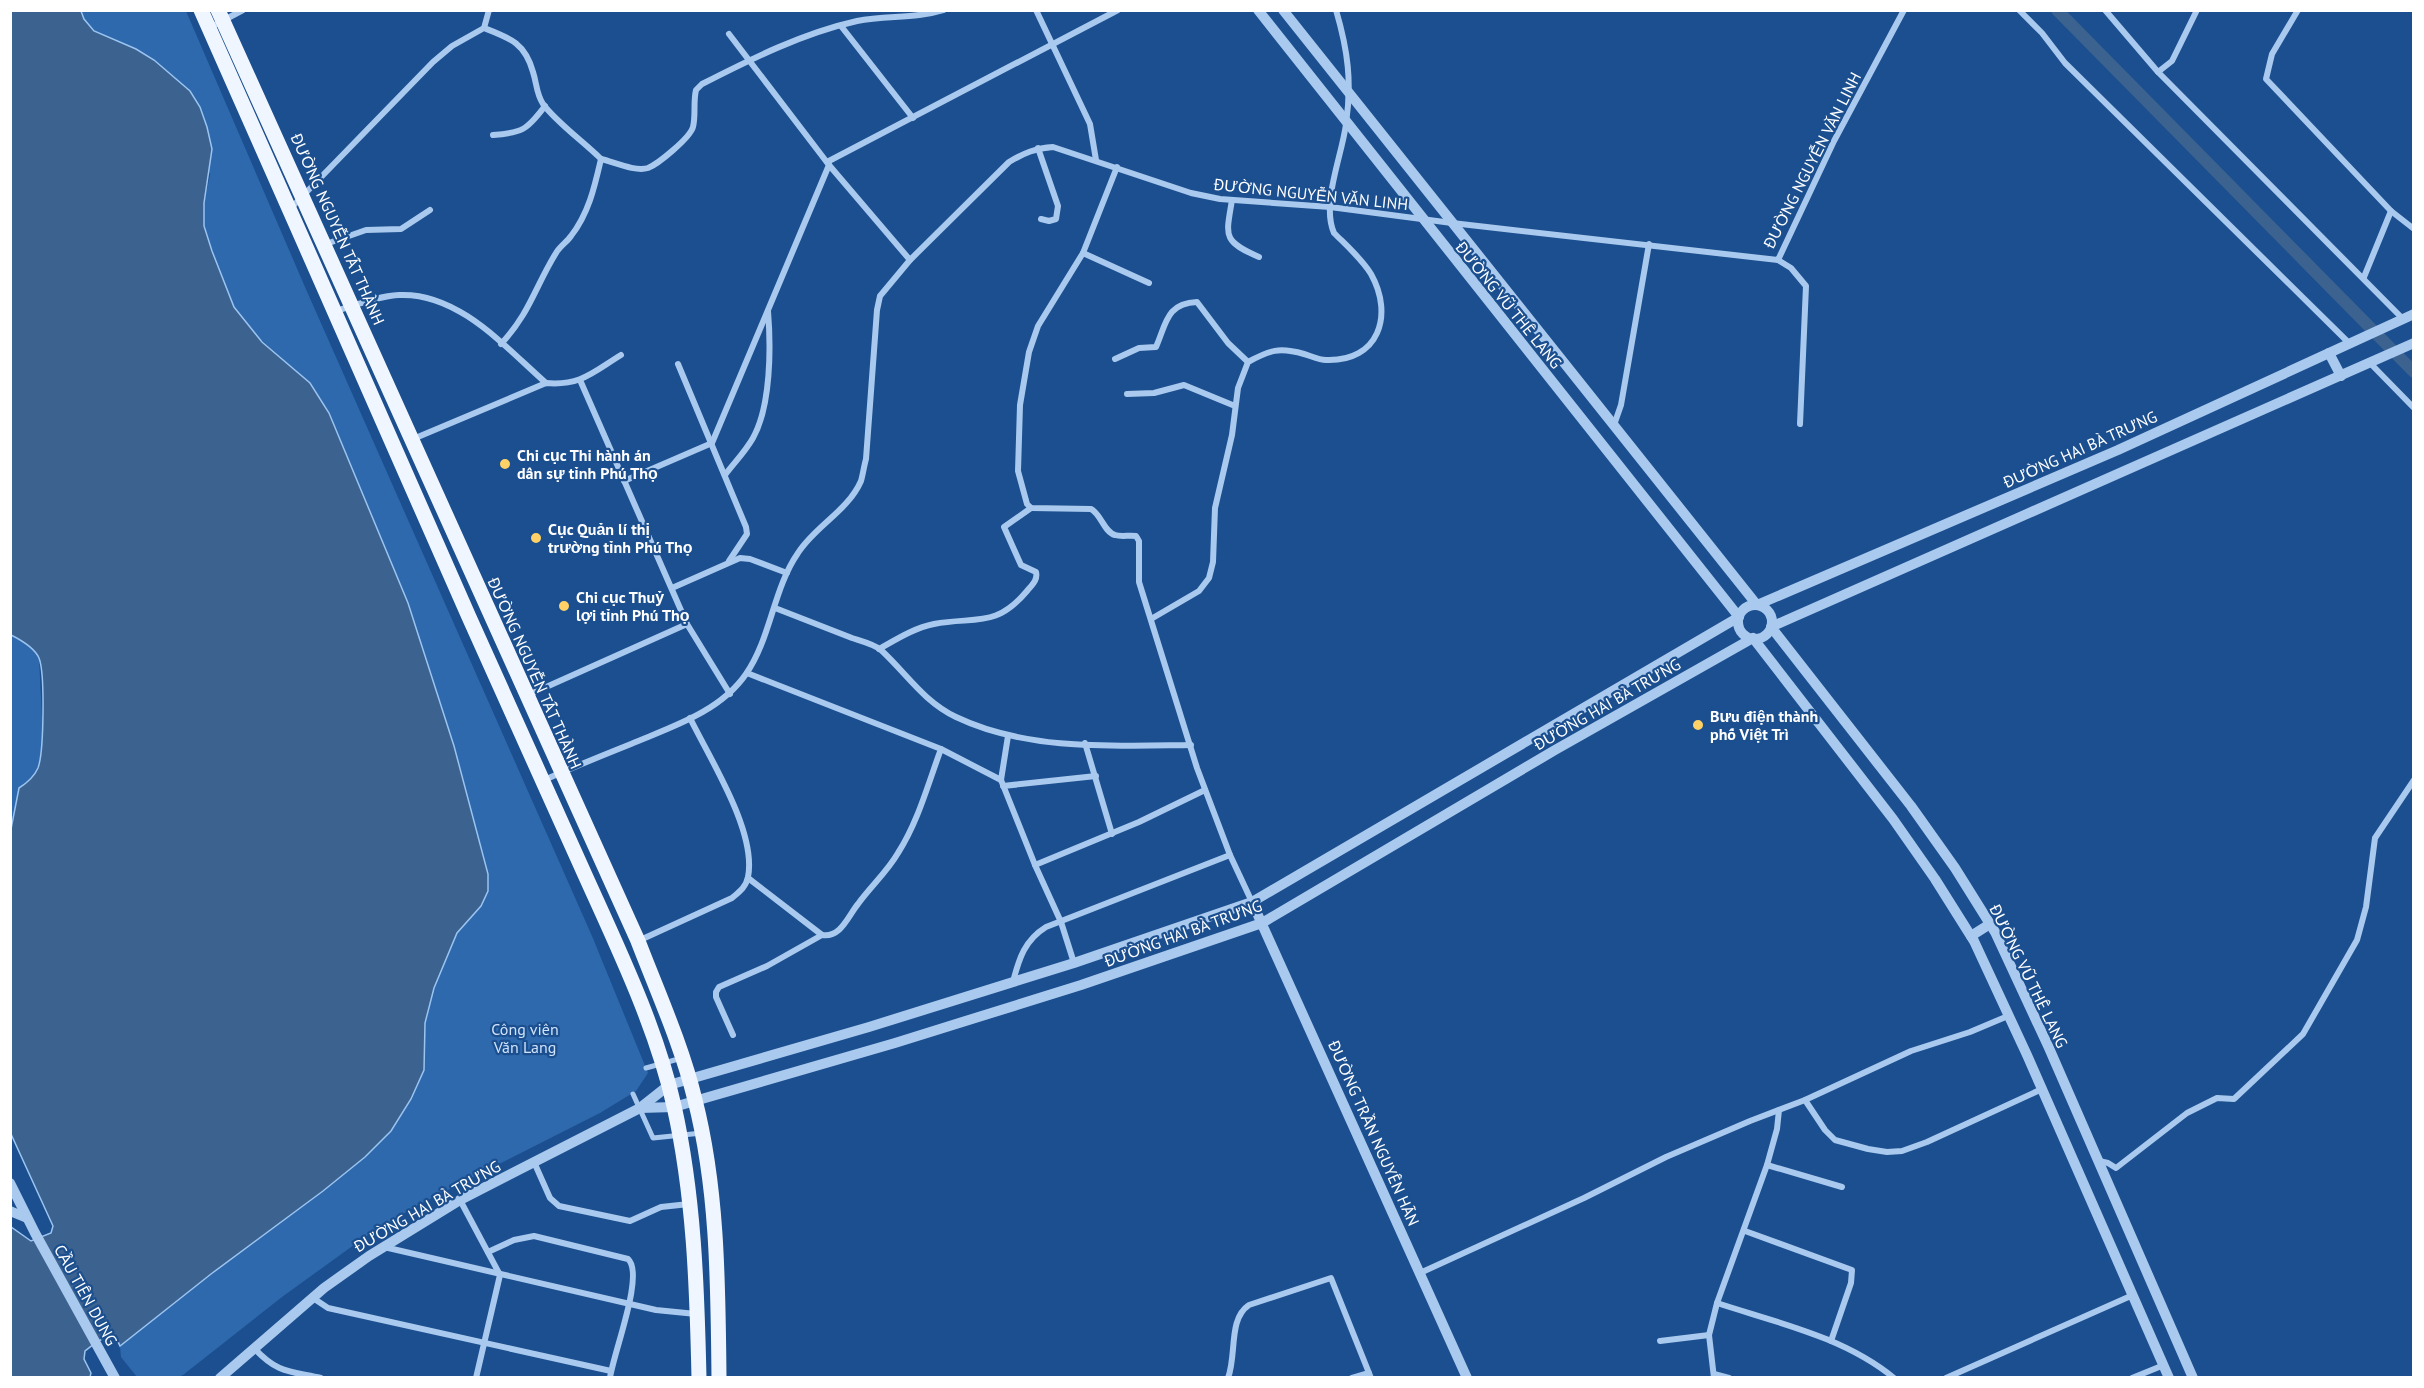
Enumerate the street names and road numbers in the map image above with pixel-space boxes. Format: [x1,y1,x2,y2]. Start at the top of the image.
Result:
street label: ĐƯỜNG NGUYỄN VĂN LINH [1758,69,1865,252]
street label: ĐƯỜNG NGUYỄN TẤT THÀNH [286,129,389,328]
street label: ĐƯỜNG NGUYỄN VĂN LINH [1212,174,1409,214]
street label: ĐƯỜNG VŨ THÊ LANG [1451,237,1566,372]
street label: ĐƯỜNG HAI BÀ TRƯNG [1999,406,2160,492]
street label: ĐƯỜNG NGUYỄN TẤT THÀNH [483,573,586,772]
street label: ĐƯỜNG HAI BÀ TRƯNG [1529,654,1684,755]
street label: ĐƯỜNG HAI BÀ TRƯNG [1101,895,1265,971]
street label: ĐƯỜNG VŨ THÊ LANG [1985,900,2072,1051]
street label: ĐƯỜNG TRẦN NGUYÊN HÃN [1324,1036,1424,1229]
street label: ĐƯỜNG HAI BÀ TRƯNG [349,1156,504,1257]
street label: CẦU TIÊN DUNG [50,1241,122,1349]

